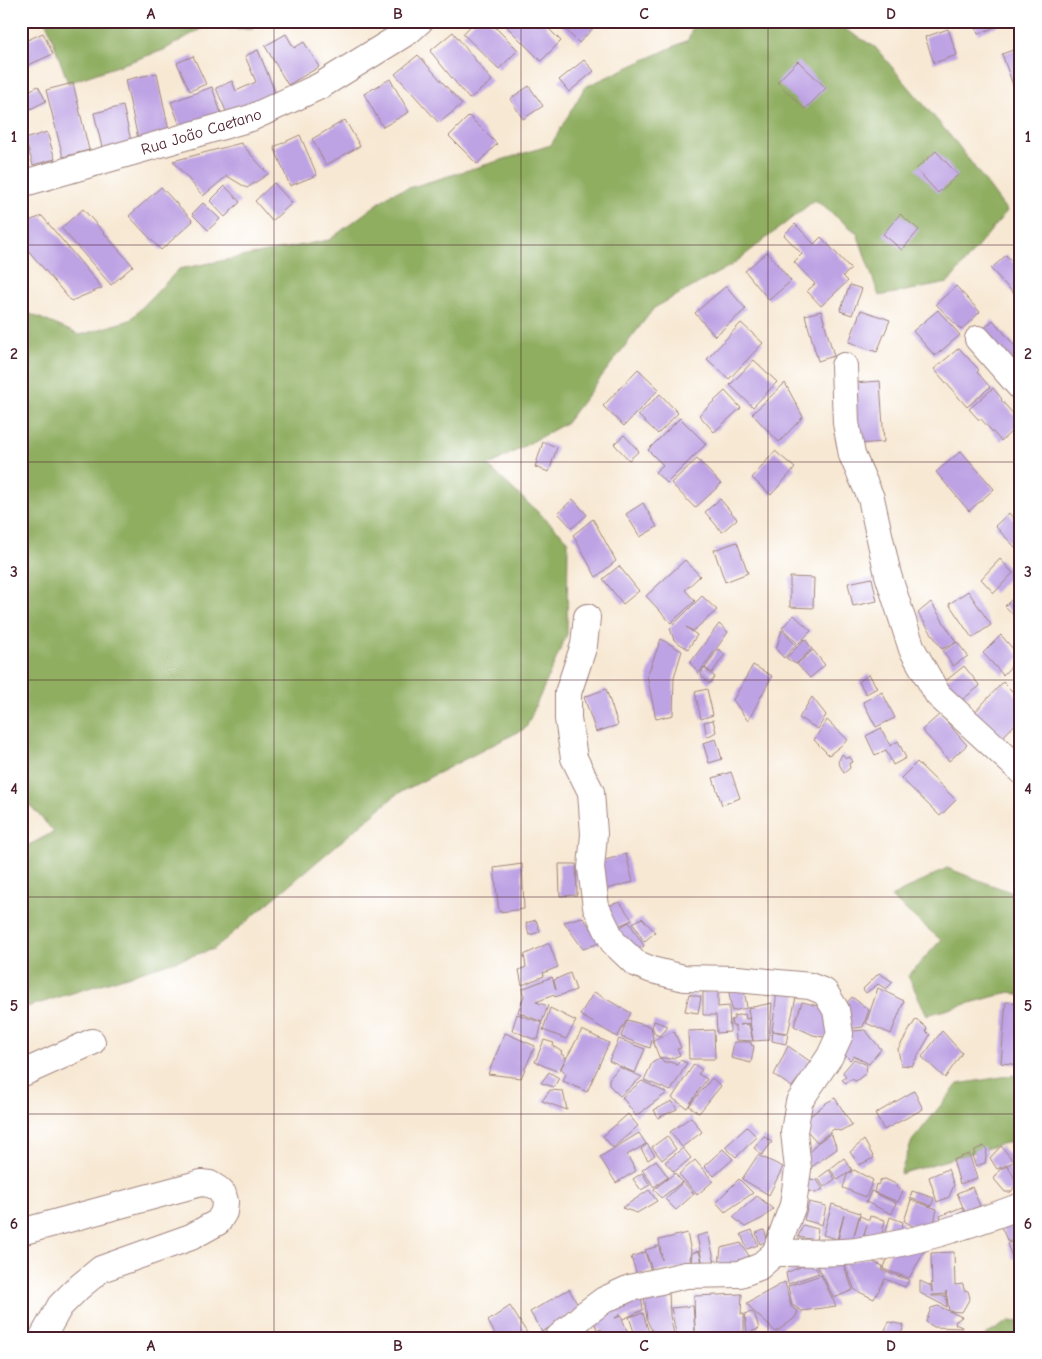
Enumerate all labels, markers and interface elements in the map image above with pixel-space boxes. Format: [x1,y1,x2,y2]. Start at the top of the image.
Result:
text: A [147,5,156,23]
text: B [393,5,403,23]
text: C [639,5,649,23]
text: D [886,5,896,23]
street label: Rua João Caetano [139,105,264,159]
text: 1 [11,128,17,146]
text: 1 [1025,128,1031,146]
text: 2 [10,345,18,363]
text: 2 [1024,345,1032,363]
text: 3 [10,563,18,581]
text: 3 [1024,563,1032,581]
text: 4 [10,780,18,798]
text: 4 [1024,780,1032,798]
text: 5 [10,997,18,1015]
text: 5 [1024,997,1032,1015]
text: 6 [10,1215,18,1233]
text: 6 [1024,1215,1032,1233]
text: A [147,1337,156,1355]
text: B [393,1337,403,1355]
text: C [639,1337,649,1355]
text: D [886,1337,896,1355]

